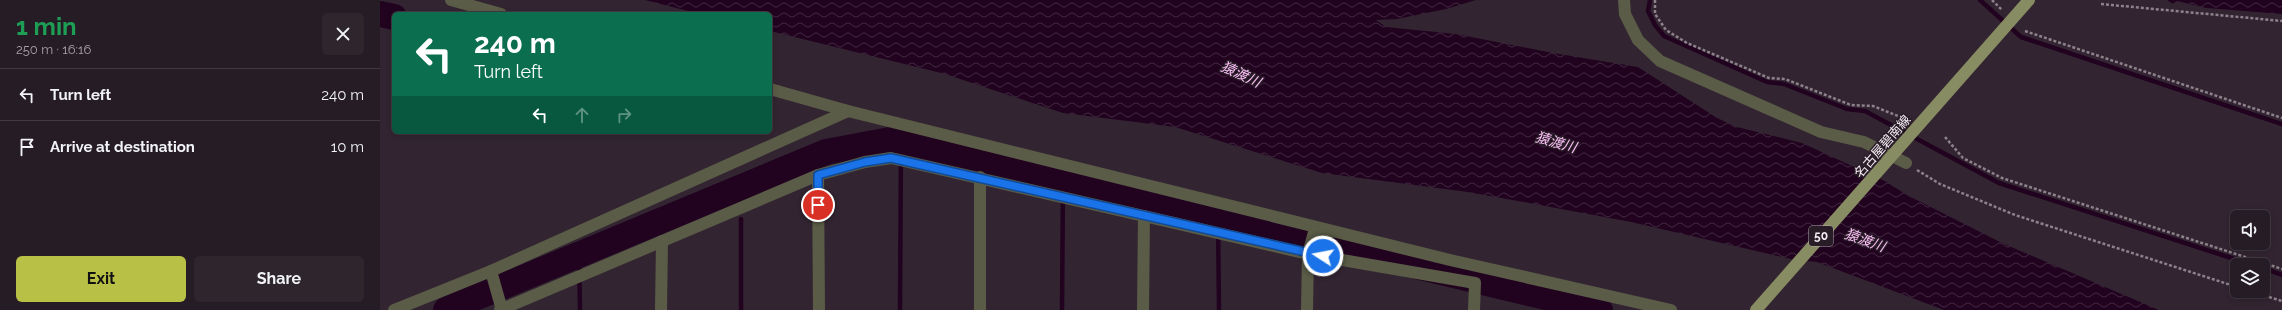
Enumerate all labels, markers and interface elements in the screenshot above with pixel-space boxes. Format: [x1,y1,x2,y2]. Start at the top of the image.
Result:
text: 1 min [16,12,77,41]
button: close [322,13,364,55]
text: 240 m [474,27,556,60]
icon: left [408,28,460,80]
text: 250 m · 16:16 [16,42,91,57]
water label: 猿渡川 [1219,58,1265,91]
text: Turn left [474,61,543,82]
icon: left [16,84,38,106]
text: Turn left [50,86,111,104]
text: 240 m [321,86,364,104]
icon: left [529,104,551,126]
icon: ahead [571,104,593,126]
icon: right [613,104,635,126]
street label: 名古屋碧南線 [1851,112,1914,181]
water label: 猿渡川 [1534,129,1580,156]
icon: arrive [16,136,38,158]
text: Arrive at destination [50,138,195,156]
text: 10 m [331,138,364,156]
pin [801,188,835,222]
icon: arrive [807,194,829,216]
map controls [2230,210,2270,298]
button: sound [2230,210,2270,250]
water label: 猿渡川 [1843,225,1889,255]
road number: 50 [1809,226,1833,246]
position arrow [1302,235,1344,277]
button: Exit [16,256,186,302]
button: Share [194,256,364,302]
button: layers [2230,258,2270,298]

